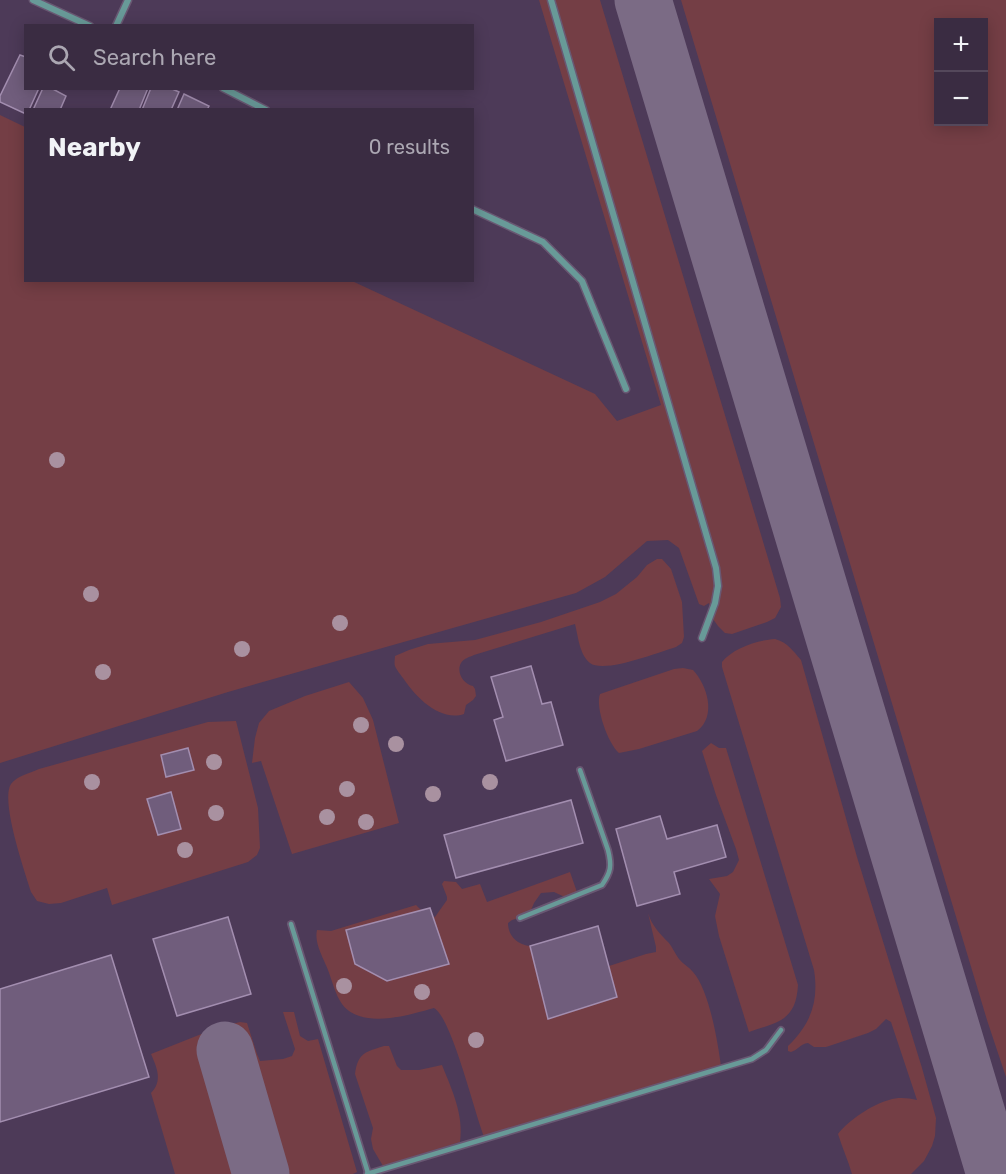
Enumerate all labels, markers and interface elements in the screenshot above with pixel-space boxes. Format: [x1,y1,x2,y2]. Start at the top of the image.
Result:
map controls [934,18,988,126]
button: + [934,18,988,72]
search box [24,24,474,90]
icon: search [45,41,78,74]
text: Search here [93,44,216,71]
button: − [934,72,988,126]
text: Nearby [48,132,141,163]
text: 0 results [369,135,450,159]

